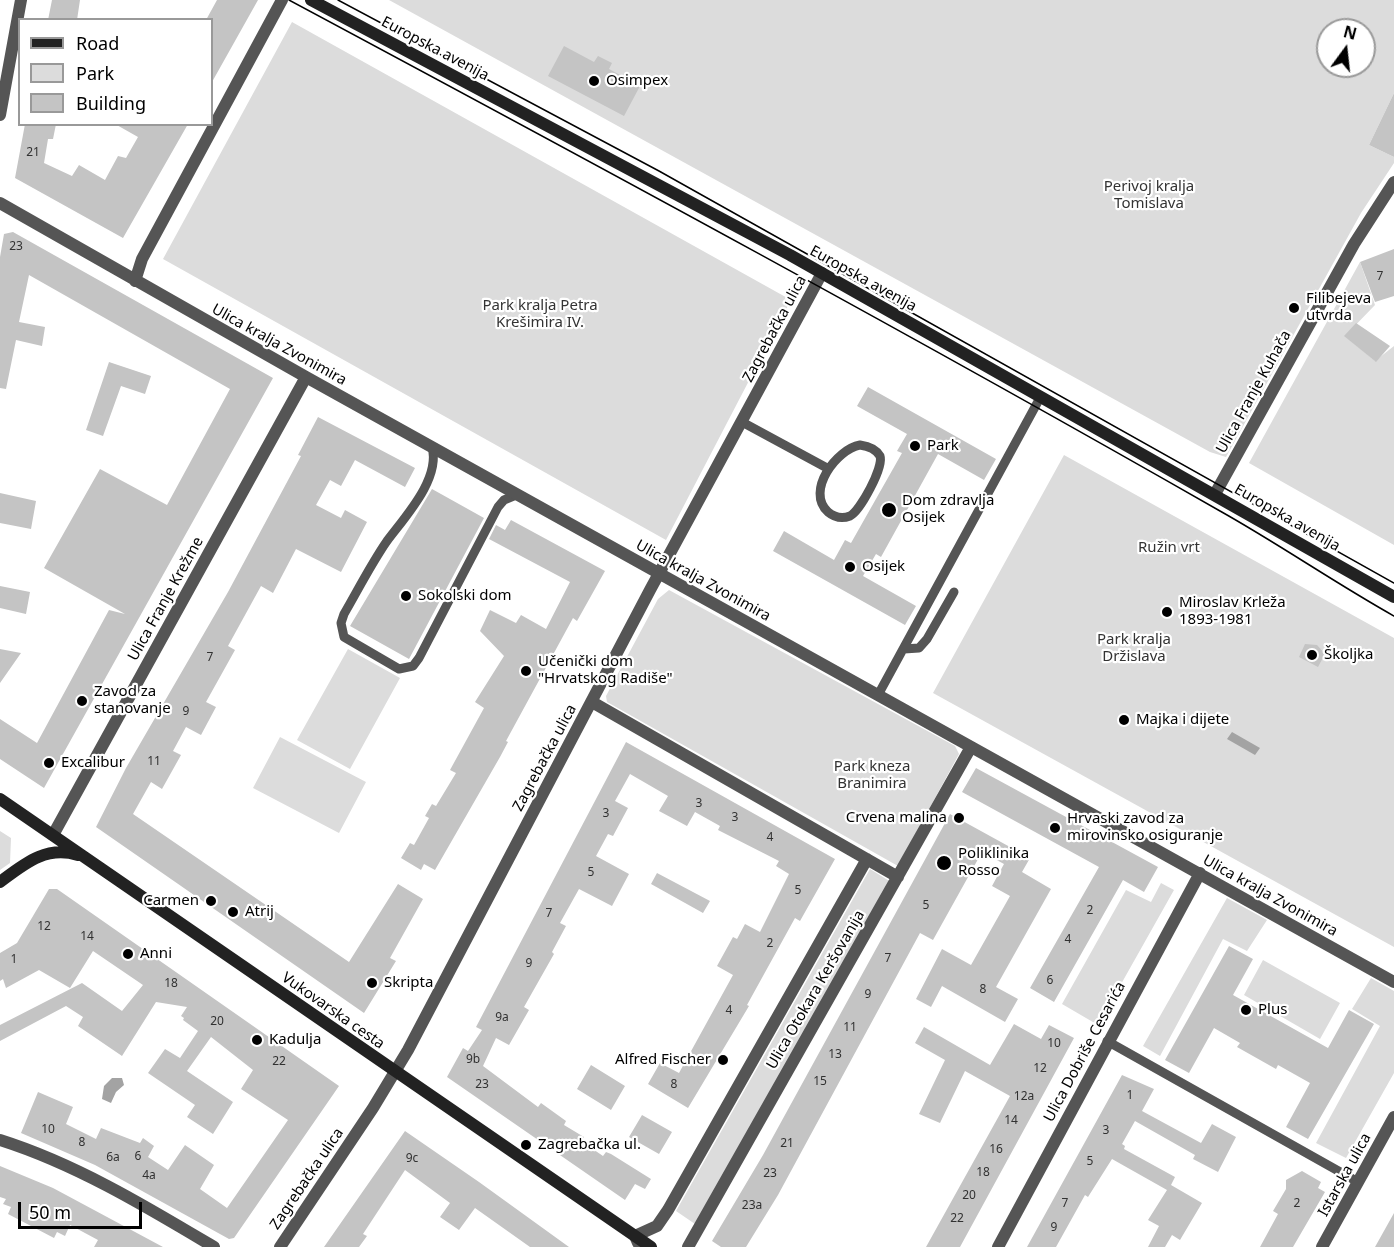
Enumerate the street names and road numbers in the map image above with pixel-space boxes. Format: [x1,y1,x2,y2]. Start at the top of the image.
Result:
street label: Europska avenija [378,13,492,85]
street label: Europska avenija [806,242,920,316]
street label: Zagrebačka ulica [739,273,811,385]
street label: Ulica kralja Zvonimira [209,300,349,390]
street label: Ulica Franje Kuhača [1213,327,1295,457]
street label: Europska avenija [1231,480,1343,556]
street label: Ulica Franje Krežme [124,534,208,664]
street label: Ulica kralja Zvonimira [633,536,773,626]
street label: Zagrebačka ulica [509,702,581,814]
street label: Ulica kralja Zvonimira [1200,851,1340,941]
street label: Ulica Otokara Keršovanija [763,907,869,1073]
street label: Vukovarska cesta [278,969,388,1053]
street label: Ulica Dobriše Cesarića [1040,979,1130,1125]
street label: Zagrebačka ulica [266,1125,348,1233]
street label: Istarska ulica [1315,1130,1375,1220]

